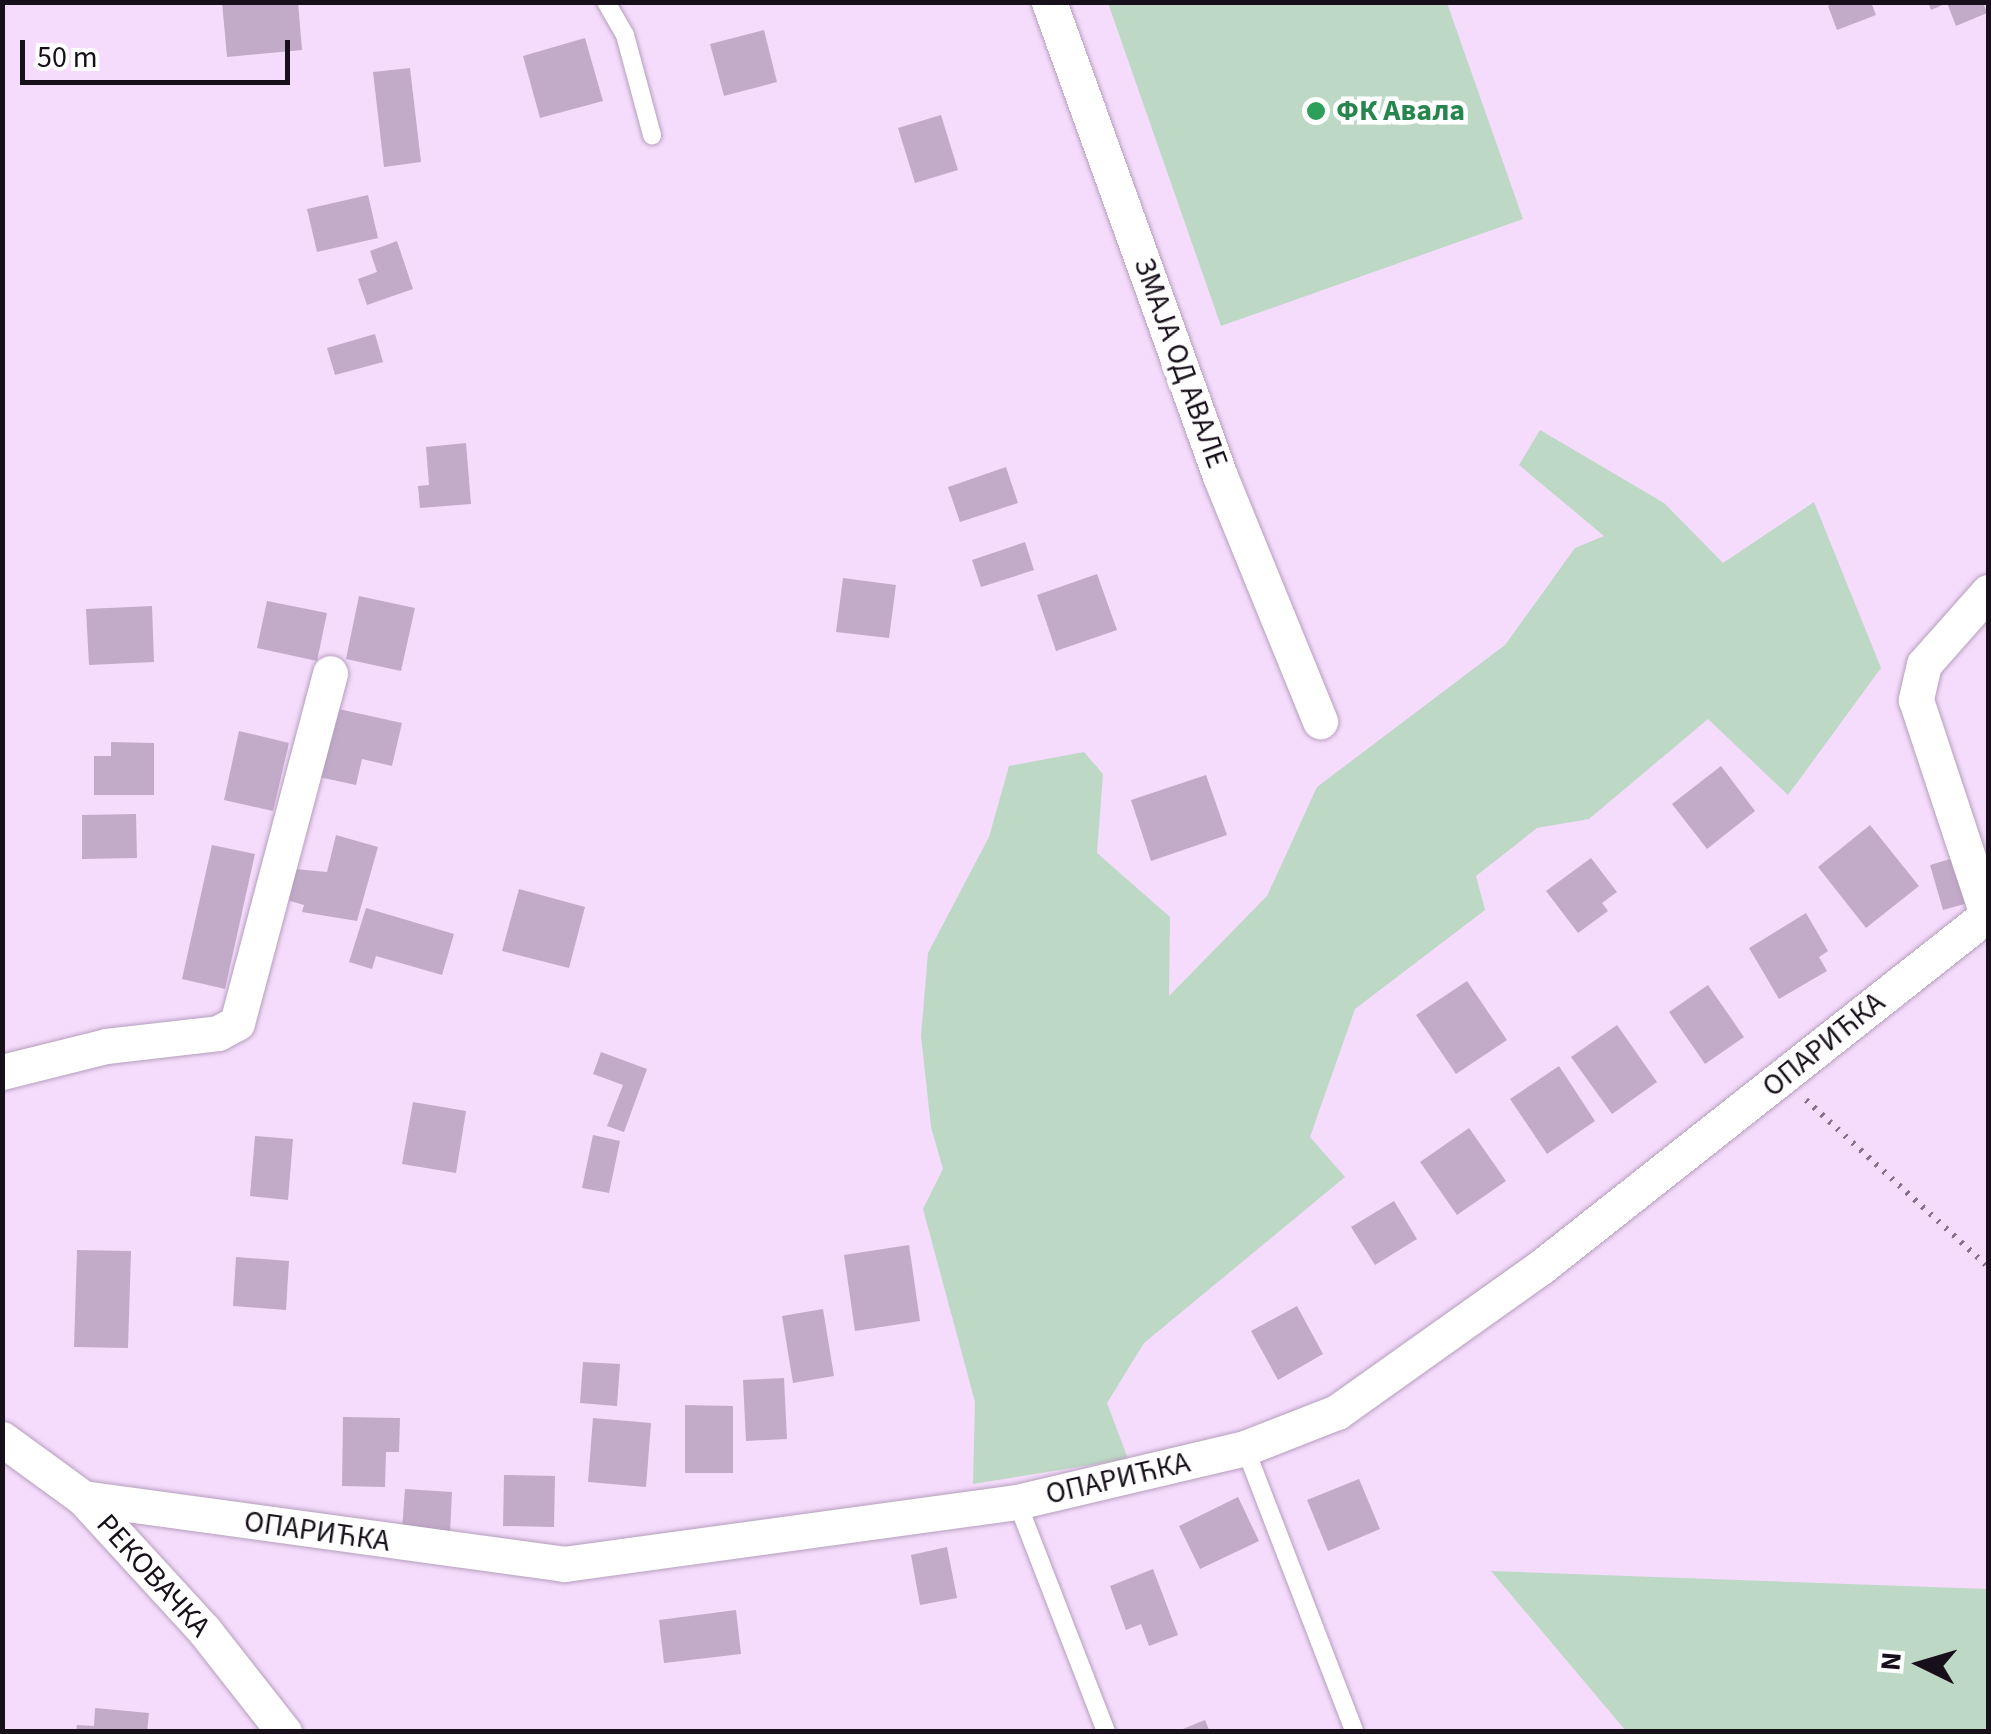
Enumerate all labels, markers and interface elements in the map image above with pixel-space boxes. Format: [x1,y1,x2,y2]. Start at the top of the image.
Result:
scale bar [25,20,295,82]
text: 50 m [37,36,98,79]
place label: ФК Авала [1336,93,1465,129]
marker: ФК Авала [1305,100,1327,122]
street label: ЗМАЈА ОД АВАЛЕ [1125,253,1235,473]
street label: ОПАРИЋКА [1756,985,1892,1105]
street label: ОПАРИЋКА [1042,1445,1194,1513]
street label: ОПАРИЋКА [242,1504,392,1560]
street label: РЕКОВАЧКА [88,1507,218,1645]
north arrow [1871,1614,1971,1714]
text: N [1870,1650,1912,1672]

